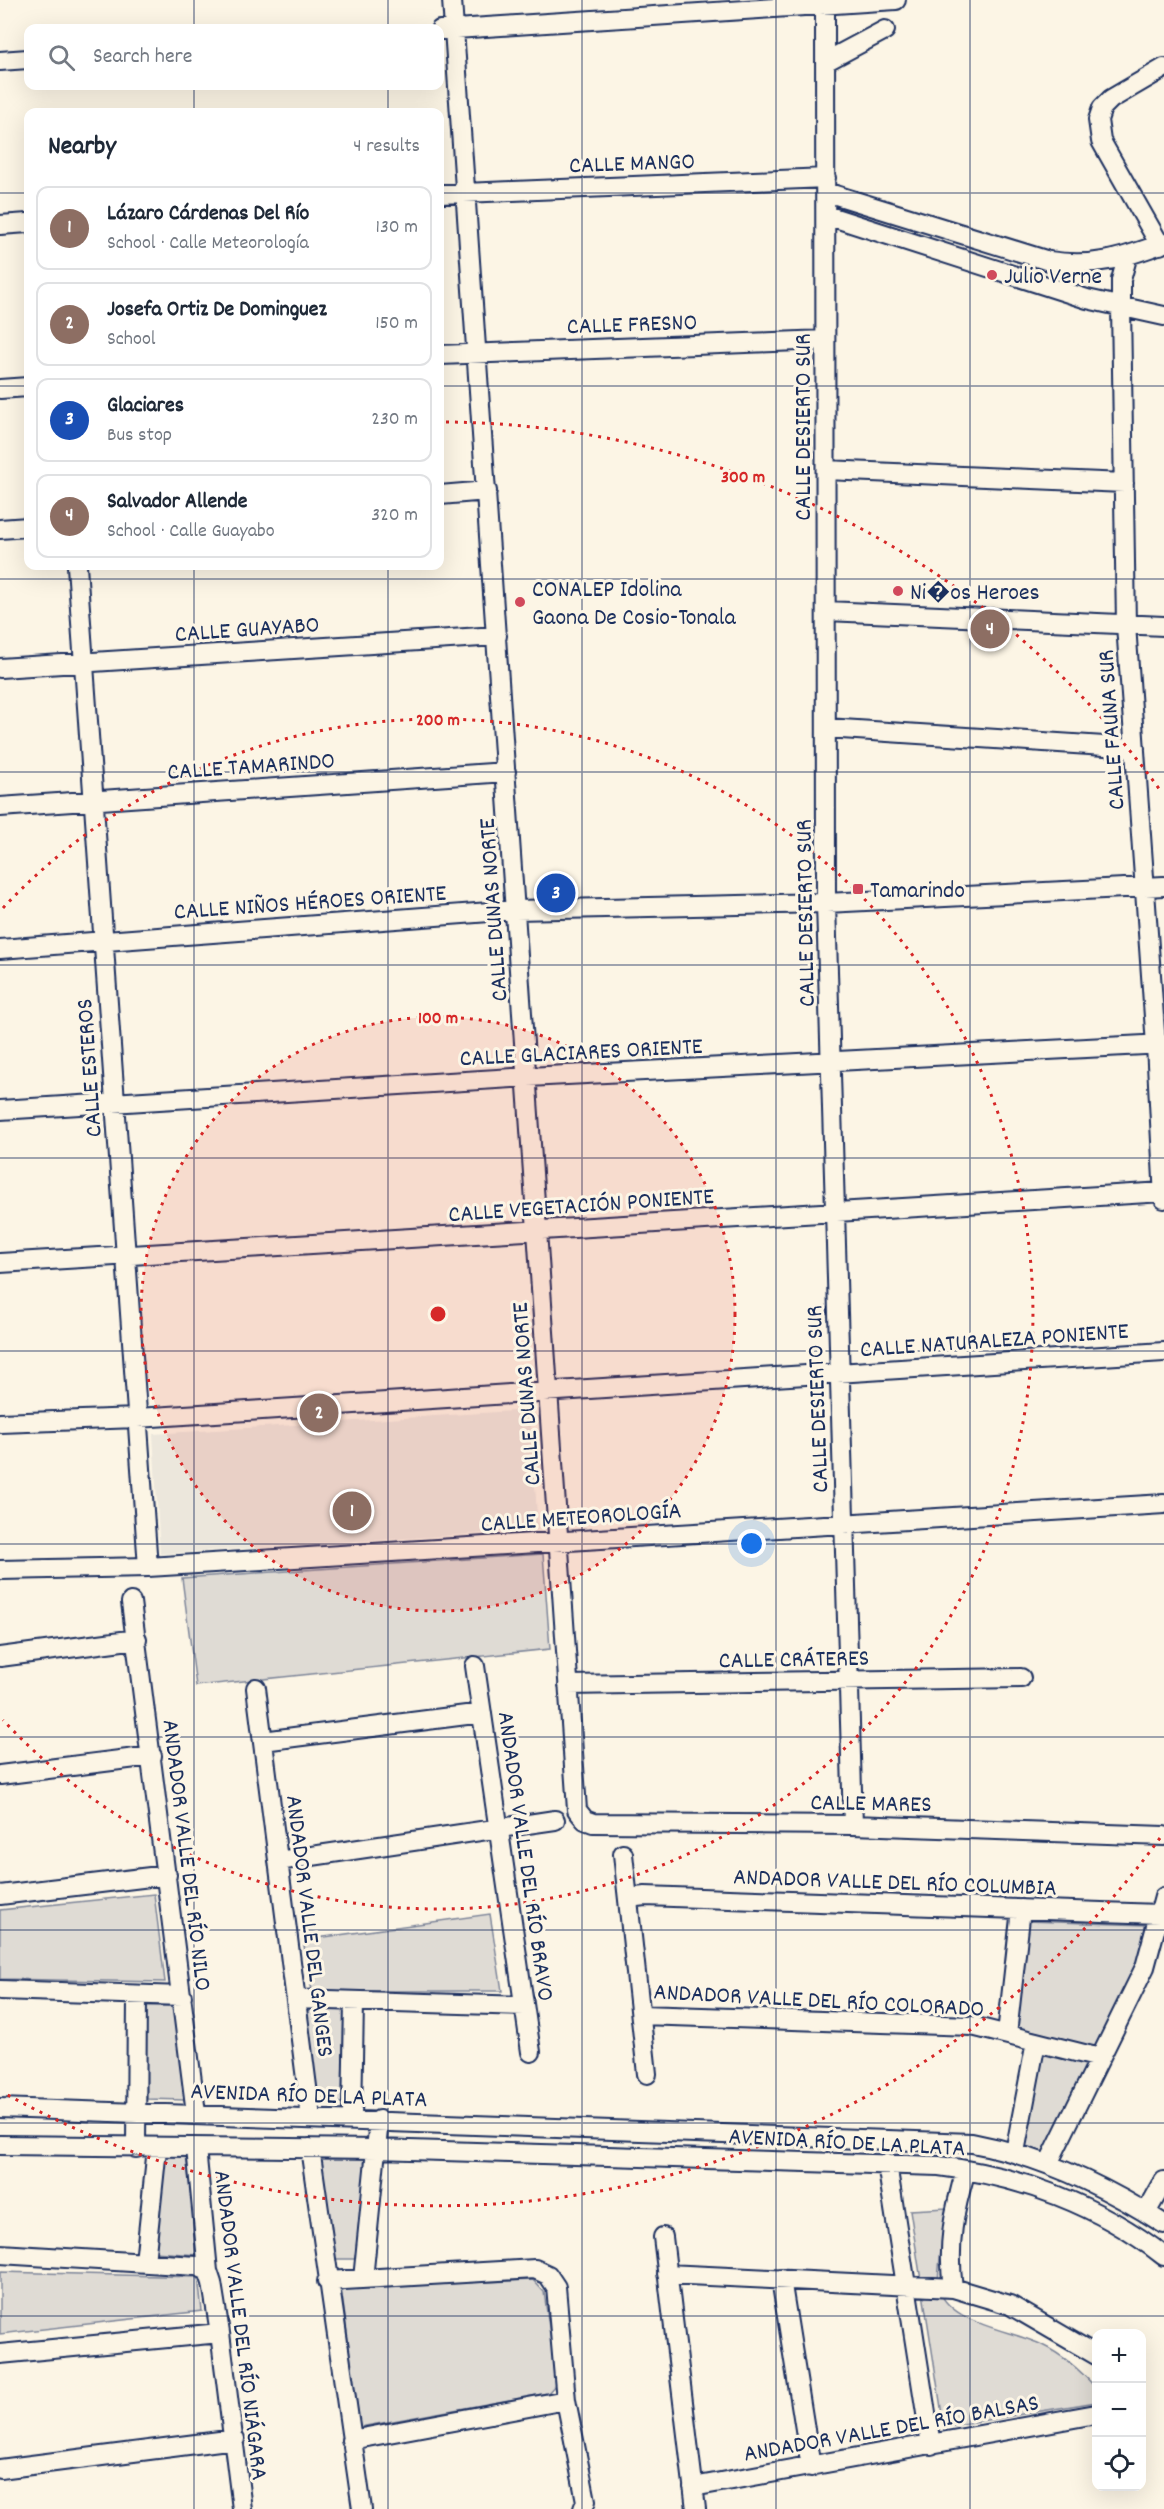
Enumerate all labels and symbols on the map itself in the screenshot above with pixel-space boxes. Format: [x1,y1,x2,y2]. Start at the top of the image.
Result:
street label: CALLE MANGO [569,146,696,184]
place label: Julio Verne [1004,261,1102,295]
marker: Julio Verne [985,268,999,282]
street label: CALLE FRESNO [566,307,698,345]
street label: CALLE DESIERTO SUR [788,333,822,521]
text: 300 m [721,466,765,491]
place label: CONALEP Idolina Gaona De Cosio-Tonala [532,574,736,636]
place label: Ni�os Heroes [910,577,1040,611]
marker: Ni�os Heroes [891,584,905,598]
marker: CONALEP Idolina Gaona De Cosio-Tonala [513,595,527,609]
pin: 4 [970,606,1010,652]
street label: CALLE GUAYABO [174,609,321,653]
street label: CALLE FAUNA SUR [1090,648,1136,811]
text: 200 m [416,709,460,734]
street label: CALLE TAMARINDO [166,745,336,791]
street label: CALLE DUNAS NORTE [472,817,518,1003]
street label: CALLE DESIERTO SUR [788,819,826,1007]
pin: 3 [536,870,576,916]
place label: Tamarindo [870,875,965,909]
street label: CALLE NIÑOS HÉROES ORIENTE [173,878,448,930]
marker: Tamarindo [851,882,865,896]
street label: CALLE ESTEROS [69,997,113,1138]
text: 100 m [418,1007,458,1032]
street label: CALLE GLACIARES ORIENTE [459,1031,704,1077]
street label: CALLE VEGETACIÓN PONIENTE [447,1181,715,1233]
street label: CALLE DUNAS NORTE [505,1301,551,1487]
centre of rings [428,1304,448,1324]
street label: CALLE DESIERTO SUR [799,1305,839,1493]
street label: CALLE NATURALEZA PONIENTE [859,1316,1130,1368]
pin: 2 [300,1390,338,1436]
pin: 1 [332,1488,372,1534]
street label: CALLE METEOROLOGÍA [480,1495,683,1543]
your location [737,1529,766,1558]
street label: CALLE CRÁTERES [718,1643,870,1679]
street label: ANDADOR VALLE DEL RÍO BRAVO [487,1709,561,2003]
street label: ANDADOR VALLE DEL RÍO NILO [151,1718,219,1993]
street label: CALLE MARES [810,1787,932,1823]
street label: ANDADOR VALLE DEL GANGES [275,1793,341,2059]
street label: ANDADOR VALLE DEL RÍO COLUMBIA [733,1861,1057,1907]
street label: ANDADOR VALLE DEL RÍO COLORADO [653,1976,985,2028]
street label: AVENIDA RÍO DE LA PLATA [190,2076,428,2118]
street label: AVENIDA RÍO DE LA PLATA [728,2121,966,2167]
street label: ANDADOR VALLE DEL RÍO NIÁGARA [203,2168,275,2483]
street label: ANDADOR VALLE DEL RÍO BALSAS [741,2387,1042,2473]

